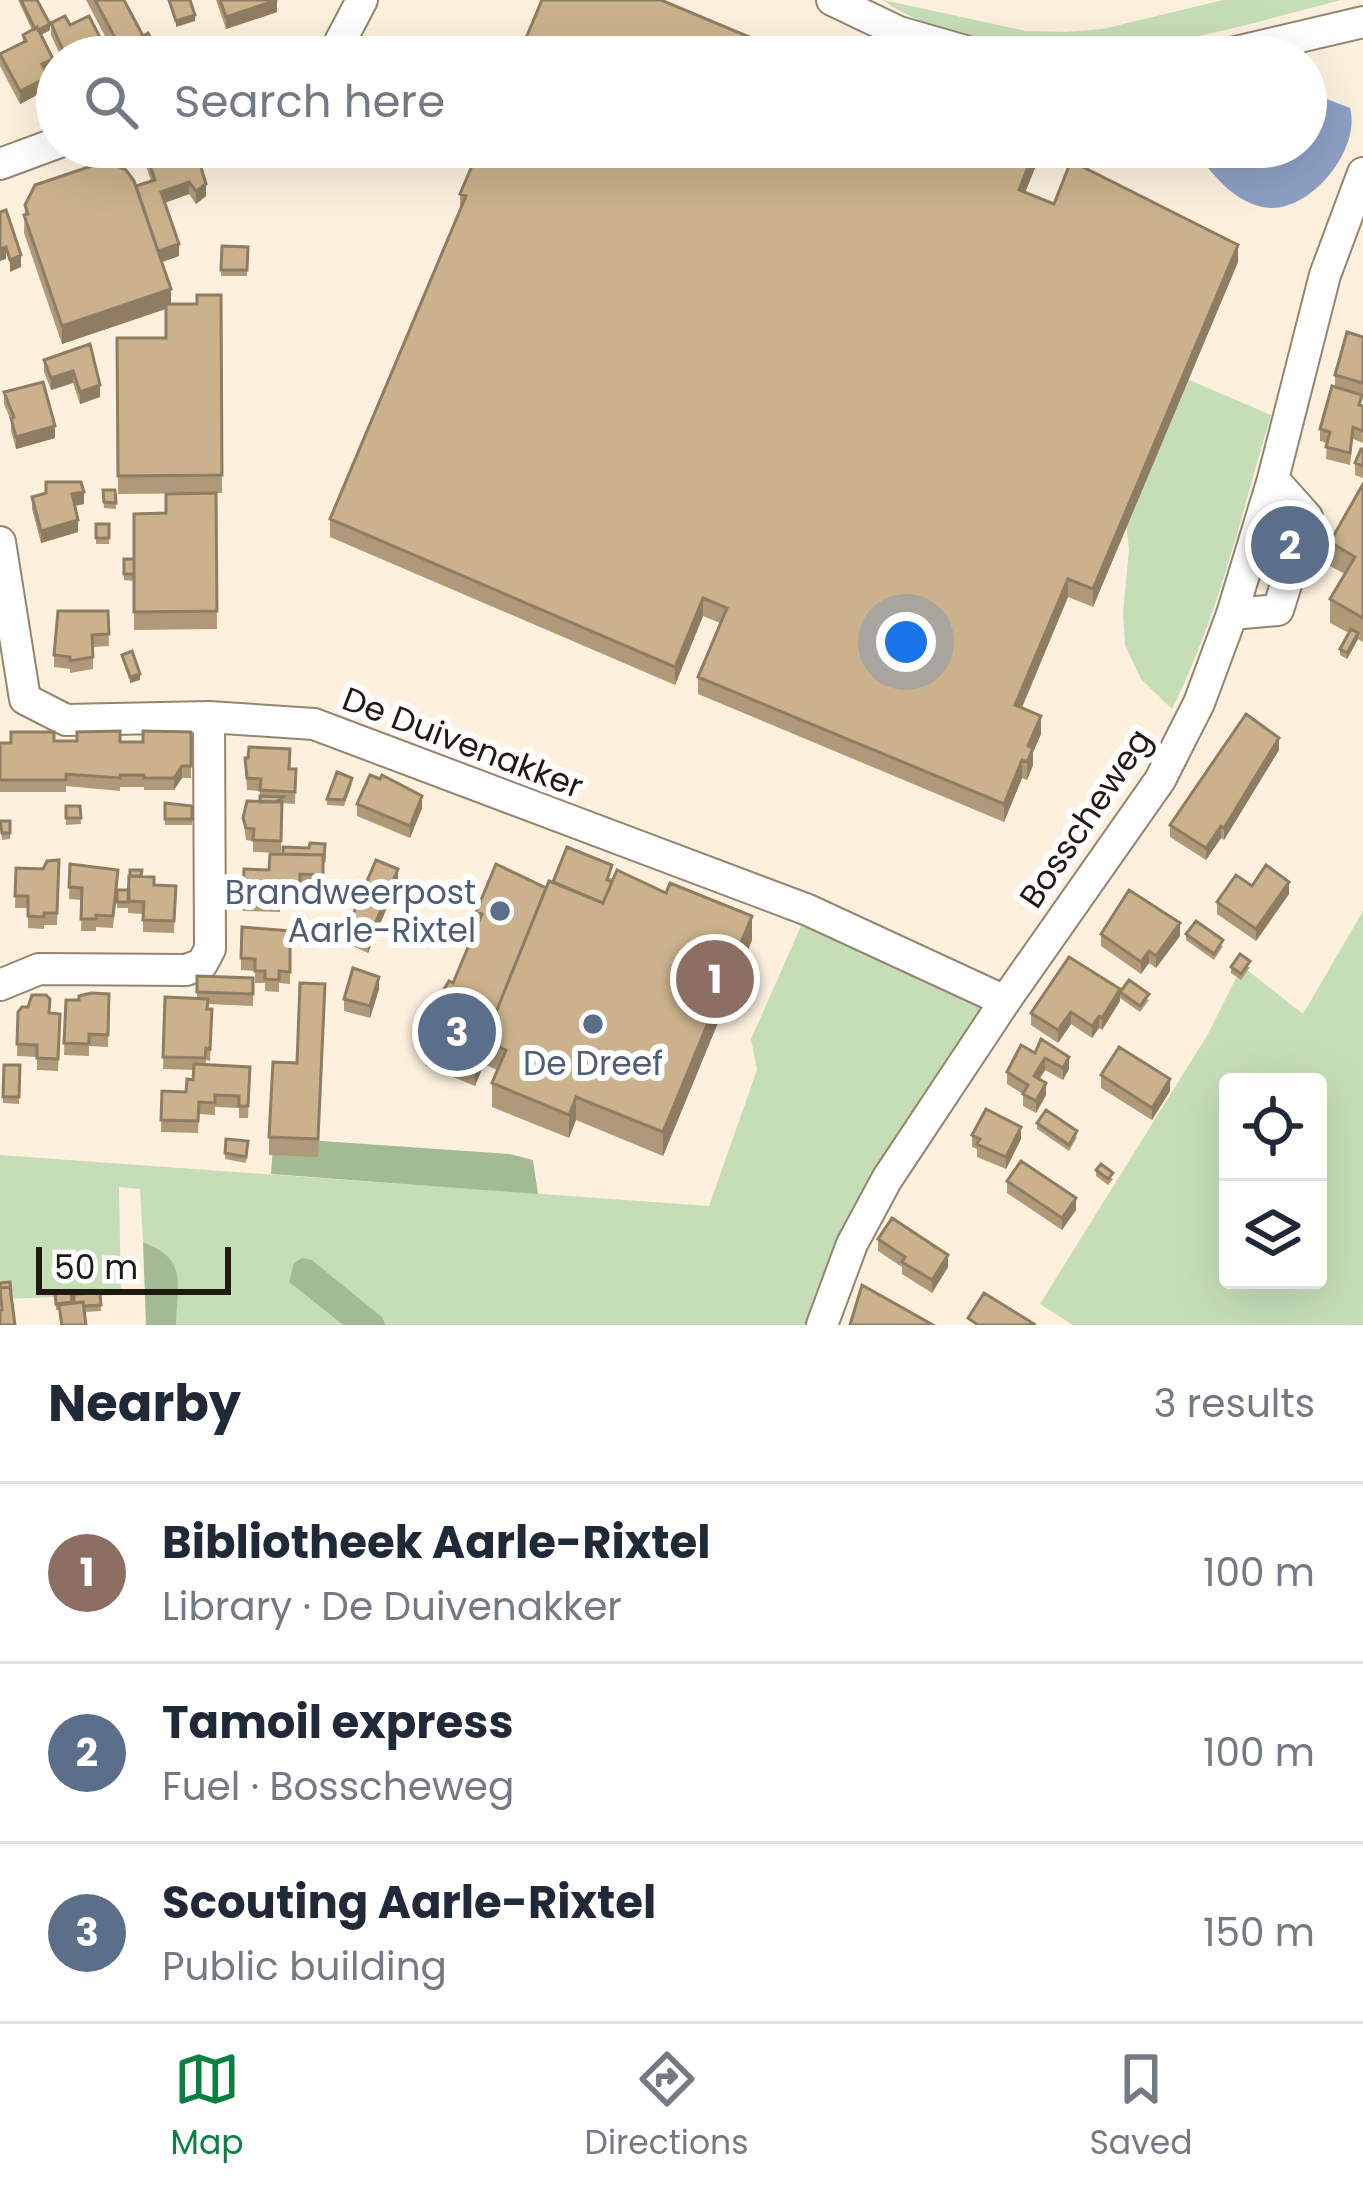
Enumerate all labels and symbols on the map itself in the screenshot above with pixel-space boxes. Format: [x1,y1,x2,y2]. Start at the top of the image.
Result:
pin: 2 [1251,500,1329,590]
your location [876,612,936,672]
street label: De Duivenakker [336,675,590,810]
street label: Bosscheweg [1008,719,1163,917]
place label: Brandweerpost Aarle-Rixtel [225,869,476,954]
marker: Brandweerpost Aarle-Rixtel [487,898,513,924]
pin: 1 [676,934,754,1024]
pin: 3 [418,987,496,1077]
marker: De Dreef [580,1011,606,1037]
place label: De Dreef [523,1040,663,1087]
scale bar [36,1241,231,1294]

